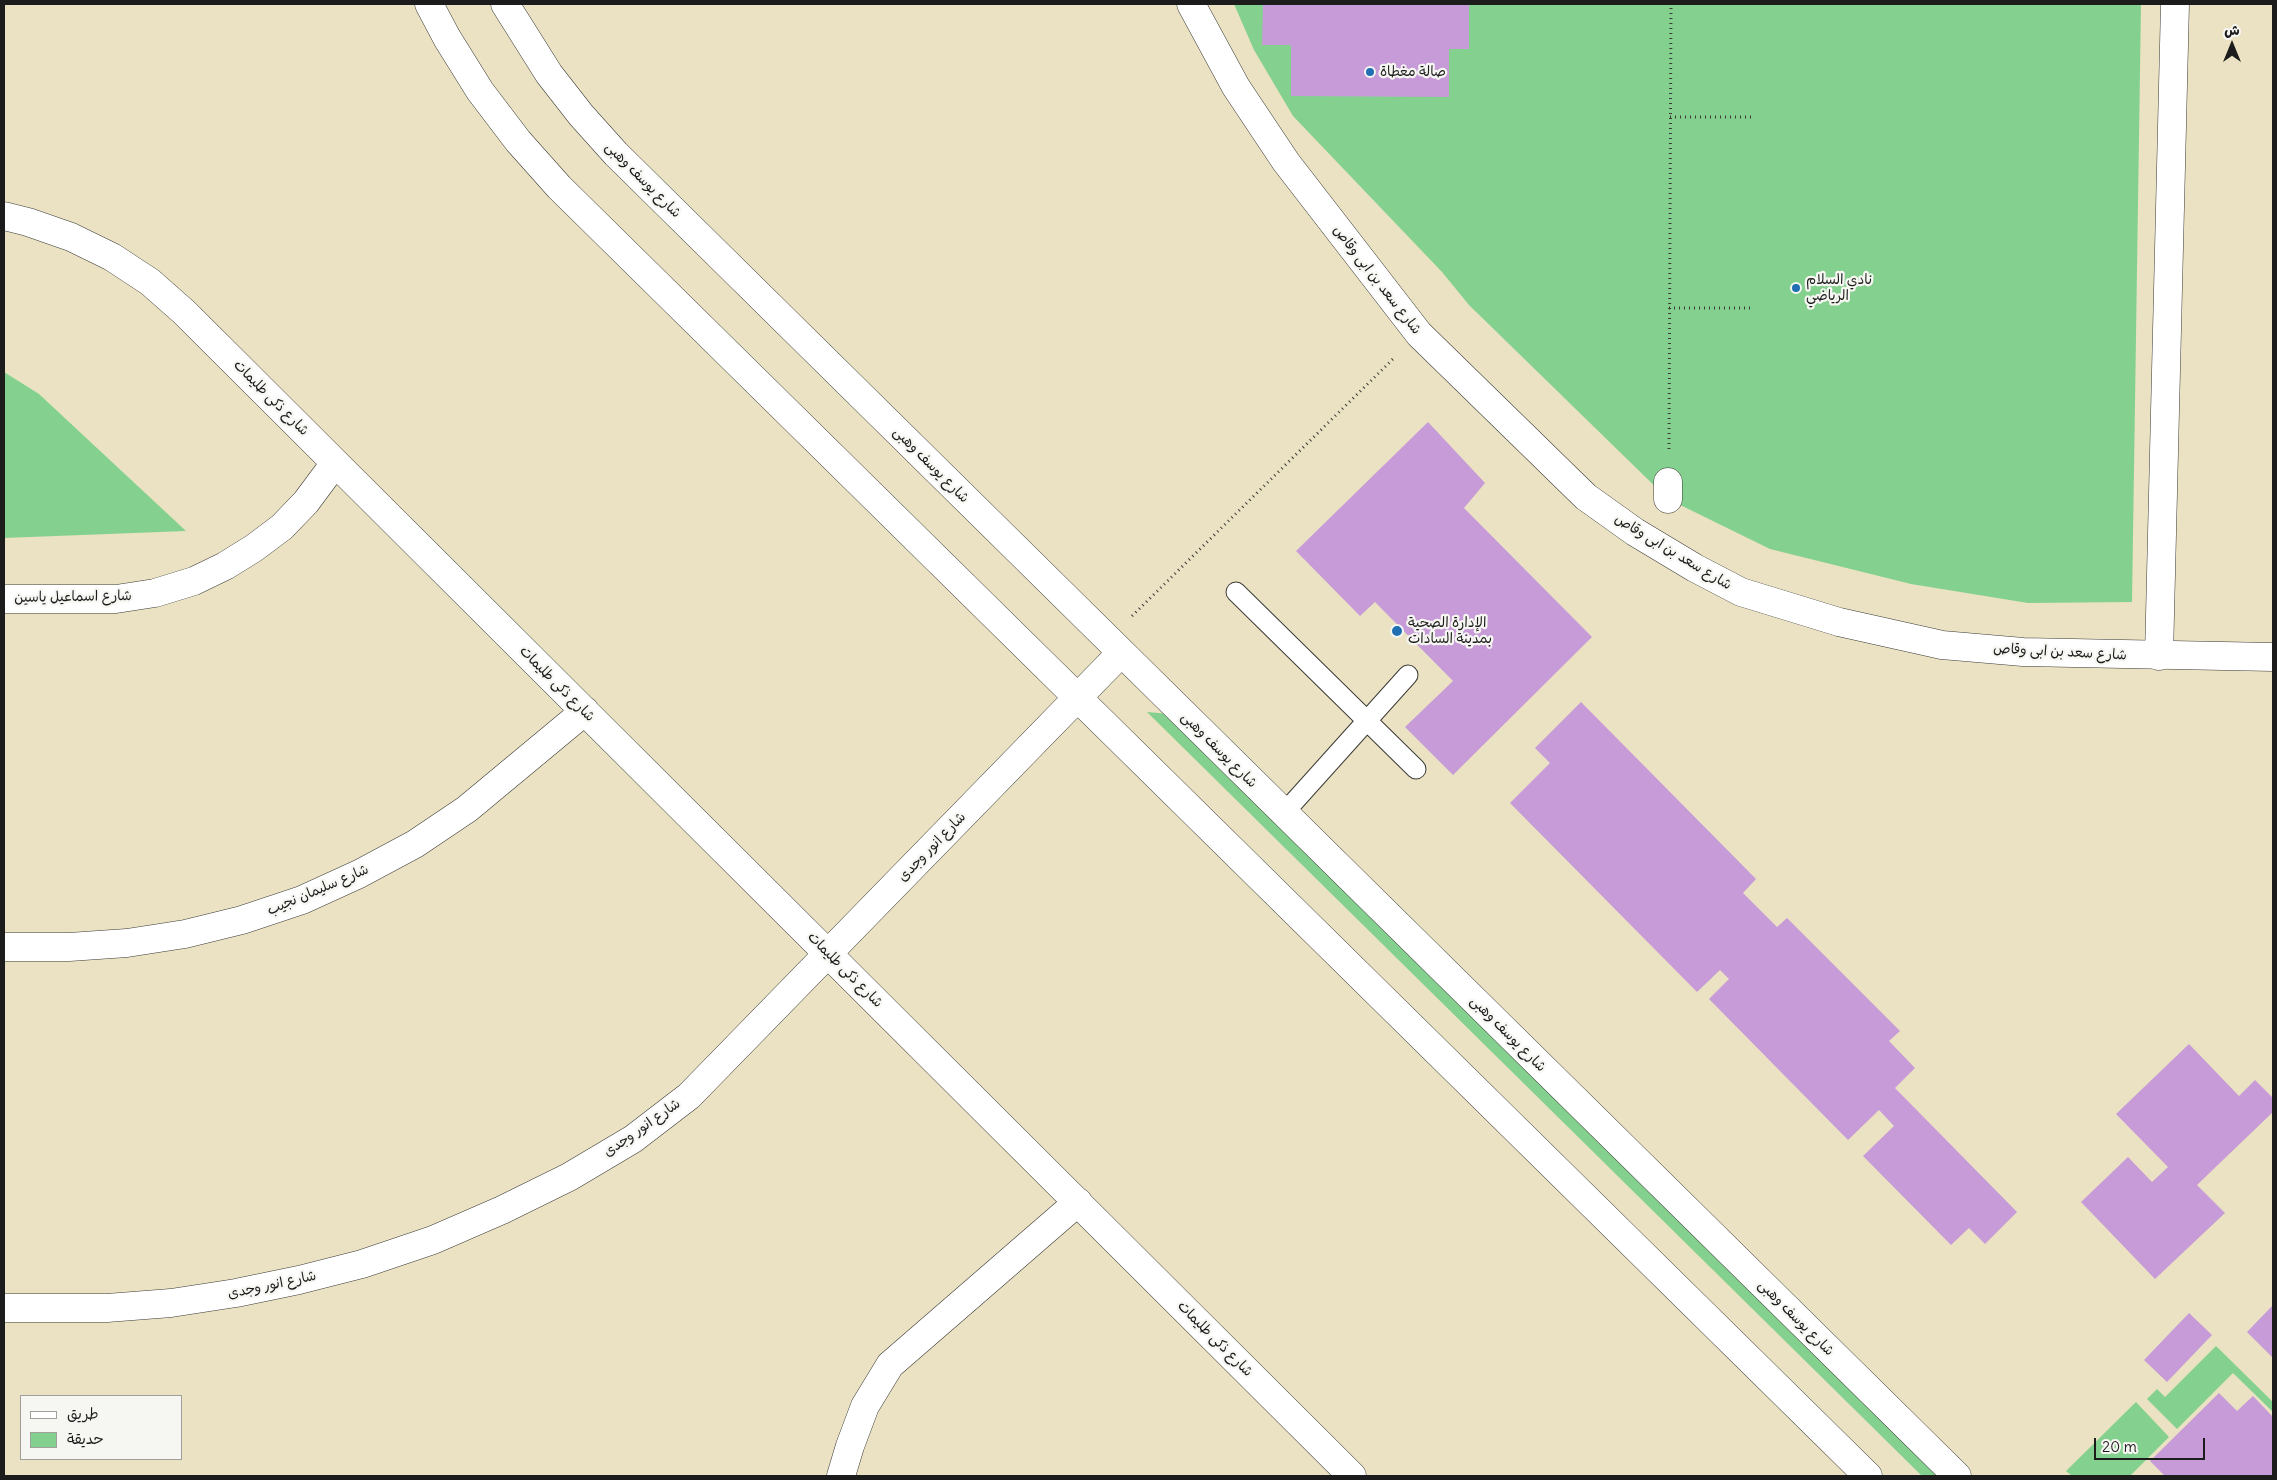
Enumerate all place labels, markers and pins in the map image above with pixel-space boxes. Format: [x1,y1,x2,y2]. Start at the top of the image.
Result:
place label: صالة مغطاة [1380,64,1446,80]
marker: صالة مغطاة [1364,66,1376,78]
place label: نادي السلام الرياضي [1806,272,1872,304]
marker: نادي السلام الرياضي [1790,282,1802,294]
place label: الإدارة الصحية بمدينة السادات [1408,615,1492,648]
marker: الإدارة الصحية بمدينة السادات [1390,624,1404,638]

